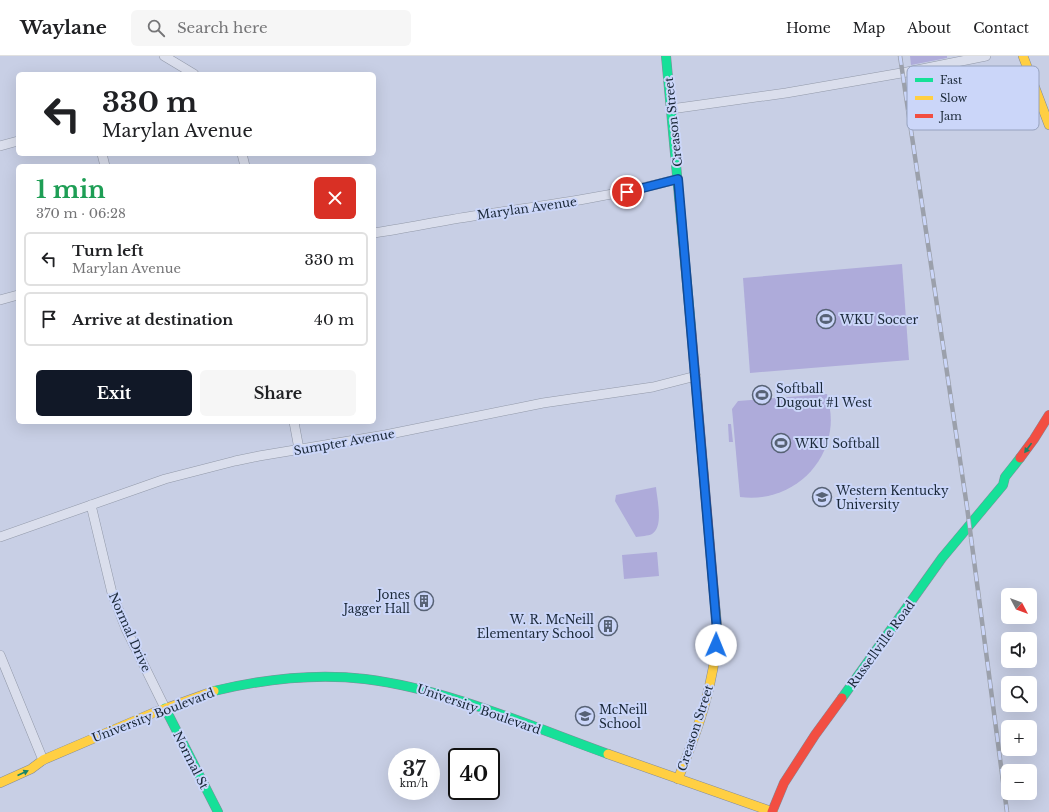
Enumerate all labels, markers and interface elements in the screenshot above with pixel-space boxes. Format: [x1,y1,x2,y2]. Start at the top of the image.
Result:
search box [131,10,411,46]
text: Waylane [20,16,107,39]
icon: search [145,17,167,39]
text: Search here [177,18,268,37]
text: Home [786,19,831,37]
text: Map [853,19,885,37]
text: About [907,19,951,37]
text: Contact [973,19,1029,37]
legend [907,66,1039,130]
text: Fast [940,73,963,87]
street label: Creason Street [661,76,685,167]
text: 330 m [102,85,197,120]
icon: left [36,88,88,140]
text: Slow [940,91,968,105]
text: Jam [938,109,962,123]
text: Marylan Avenue [102,120,253,142]
text: 1 min [36,175,106,204]
pin [610,175,644,209]
button: close [314,177,356,219]
icon: arrive [616,181,638,203]
street label: Marylan Avenue [476,194,578,222]
text: 370 m · 06:28 [36,205,126,222]
text: Turn left [72,241,143,260]
icon: left [38,248,60,270]
text: 330 m [304,250,354,269]
text: Marylan Avenue [72,260,181,277]
icon: arrive [38,308,60,330]
sports icon: WKU Soccer [815,308,837,330]
text: Arrive at destination [72,310,233,329]
text: 40 m [314,310,354,329]
place label: WKU Soccer [839,312,919,327]
button: Exit [36,370,192,416]
button: Share [200,370,356,416]
place label: Softball Dugout #1 West [776,381,872,410]
sports icon: Softball Dugout #1 West [751,384,773,406]
street label: Sumpter Avenue [292,426,396,458]
sports icon: WKU Softball [770,432,792,454]
place label: WKU Softball [794,436,880,451]
one-way arrow [1024,442,1032,453]
place label: Western Kentucky University [835,483,949,512]
school or university icon: Western Kentucky University [811,486,833,508]
place label: Jones Jagger Hall [341,587,410,616]
north arrow [1001,588,1037,624]
map controls [1001,588,1037,800]
street label: Normal Drive [106,590,154,674]
building icon: Jones Jagger Hall [413,590,435,612]
street label: Russellville Road [844,597,918,691]
place label: W. R. McNeill Elementary School [477,612,594,641]
building icon: W. R. McNeill Elementary School [597,615,619,637]
position arrow [695,624,737,666]
button: sound [1001,632,1037,668]
button: search [1001,676,1037,712]
street label: University Boulevard [415,681,543,737]
street label: Creason Street [674,683,716,773]
street label: University Boulevard [90,685,216,745]
place label: McNeill School [599,702,648,731]
school or university icon: McNeill School [574,705,596,727]
button: + [1001,720,1037,756]
street label: Normal St [170,728,212,792]
speed limit sign: 40 [448,748,500,800]
text: 37 [402,757,426,781]
button: − [1001,764,1037,800]
one-way arrow [17,770,28,776]
text: km/h [400,777,428,790]

